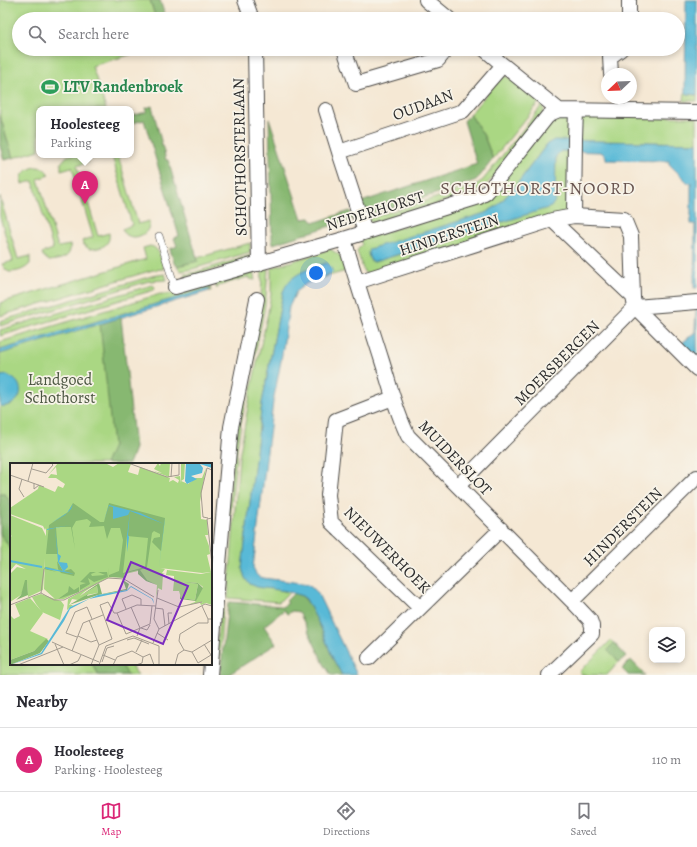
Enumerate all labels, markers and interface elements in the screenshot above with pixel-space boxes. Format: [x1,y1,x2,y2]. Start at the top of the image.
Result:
search box [12,12,685,56]
icon: search [26,23,48,45]
text: Search here [58,24,129,44]
north arrow [601,68,637,104]
place label: LTV Randenbroek [63,76,184,98]
sports icon: LTV Randenbroek [40,77,60,97]
street label: SCHOTHORSTERLAAN [228,78,252,236]
street label: OUDAAN [390,84,456,126]
popup [36,106,134,158]
text: Hoolesteeg [50,114,120,134]
text: Parking [50,134,92,151]
pin: A [72,171,98,204]
district label: SCHOTHORST-NOORD [440,176,636,200]
street label: NEDERHORST [323,186,427,236]
street label: HINDERSTEIN [396,209,502,261]
your location [306,263,326,283]
street label: MOERSBERGEN [509,315,605,411]
park label: Landgoed Schothorst [24,369,96,409]
street label: MUIDERSLOT [413,415,497,501]
inset map [10,463,212,665]
street label: HINDERSTEIN [579,483,667,571]
street label: NIEUWERHOEK [339,502,435,598]
map controls [649,627,685,663]
button: layers [649,627,685,663]
text: Nearby [16,690,67,713]
text: Hoolesteeg [54,741,124,761]
text: A [25,751,33,768]
text: 110 m [652,751,681,768]
text: Parking · Hoolesteeg [54,761,162,778]
tab: Map [100,800,122,839]
tab: Directions [323,800,370,839]
tab: Saved [571,800,597,839]

